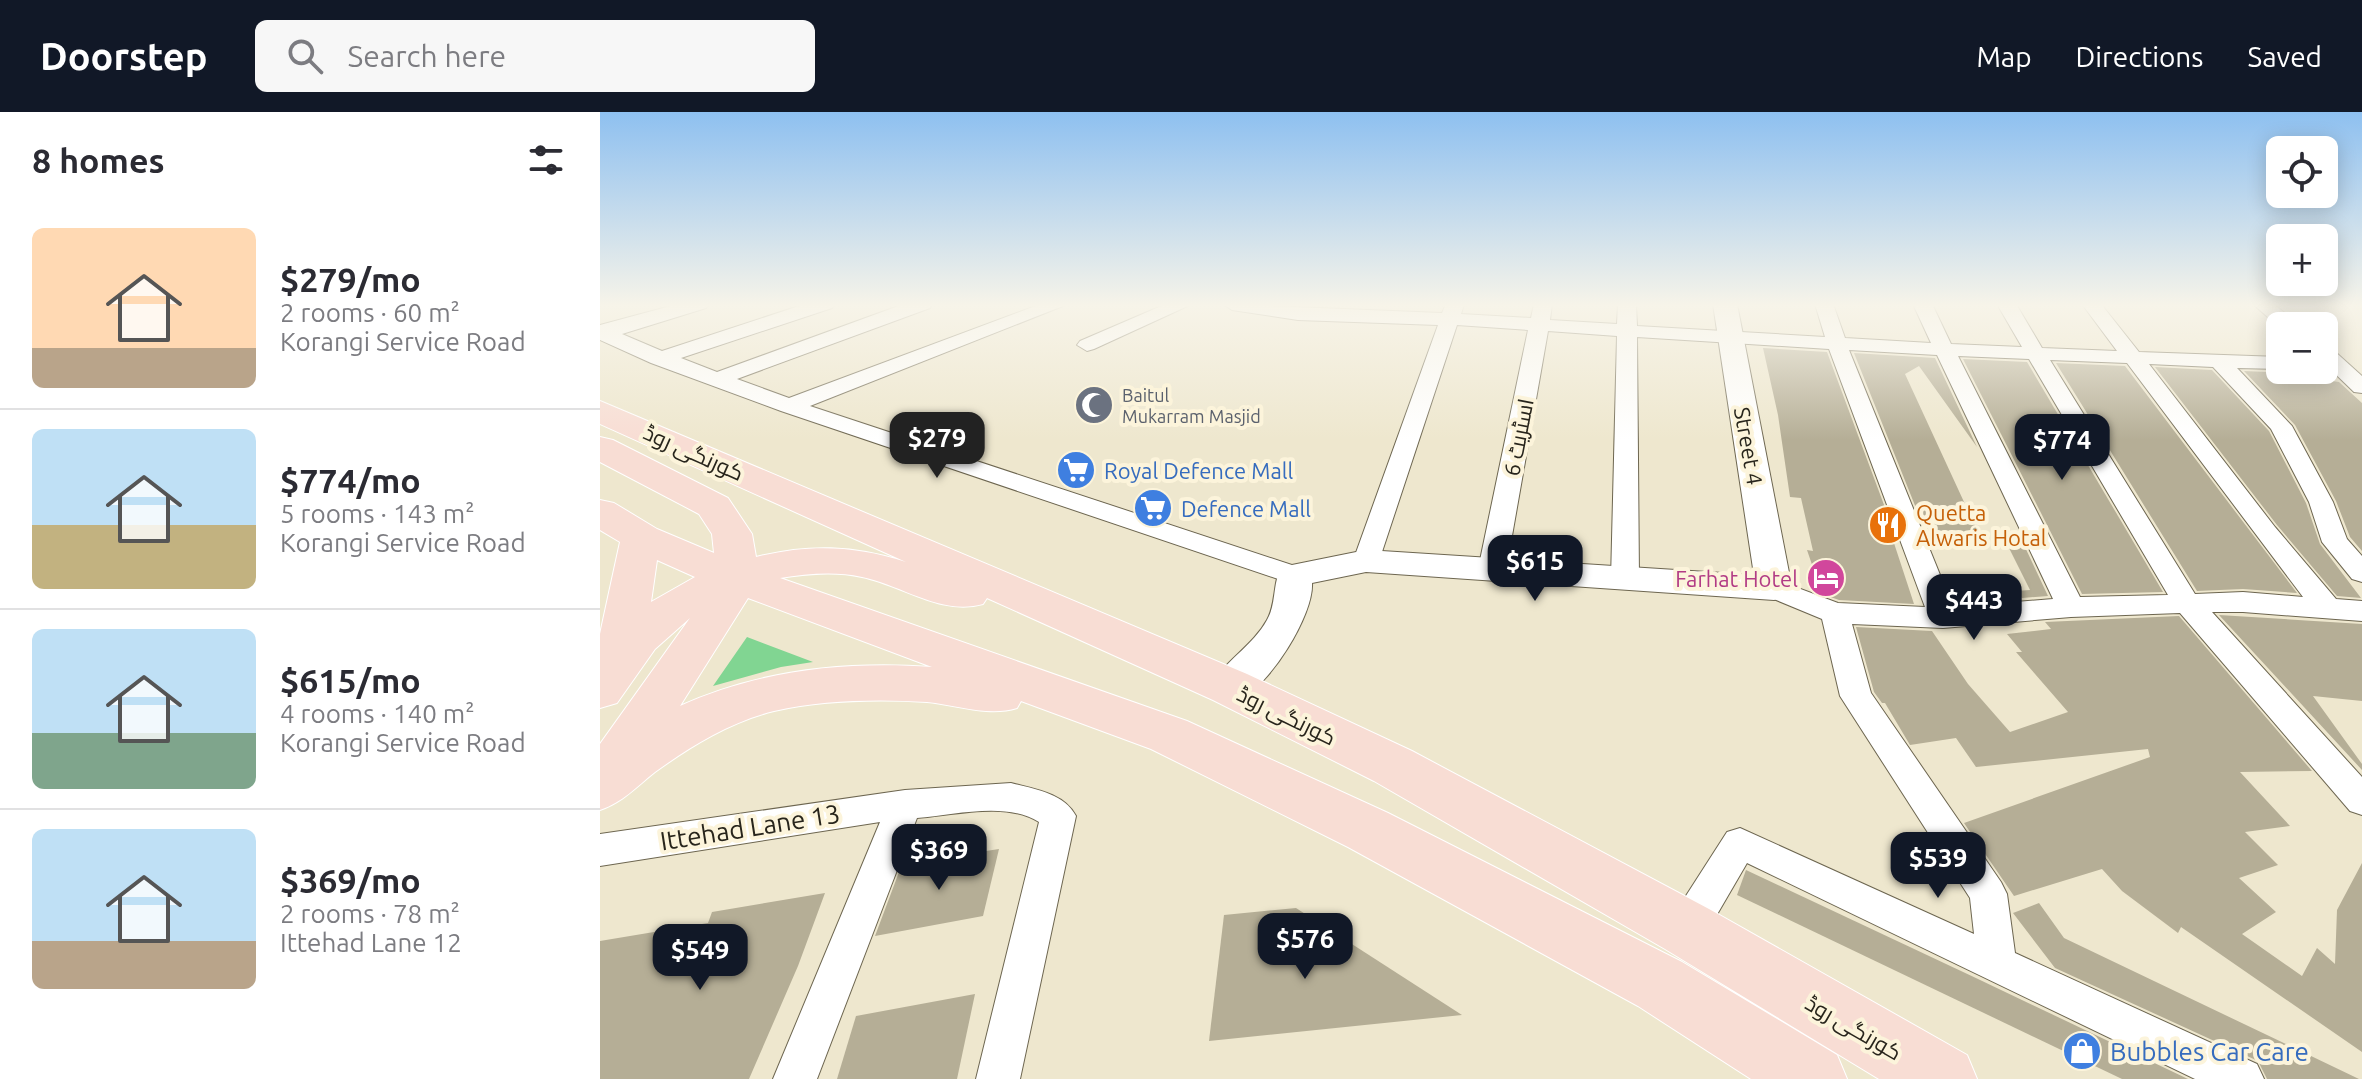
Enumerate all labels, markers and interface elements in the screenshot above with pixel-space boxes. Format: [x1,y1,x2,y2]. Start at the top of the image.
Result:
search box [255,20,815,92]
icon: search [283,34,327,78]
text: Doorstep [40,35,207,77]
text: Search here [347,39,506,73]
text: Map [1976,41,2032,72]
text: Directions [2076,41,2203,72]
text: Saved [2247,41,2322,72]
map controls [2266,136,2338,384]
button: locate [2266,136,2338,208]
icon: filters [524,138,568,182]
text: 8 homes [32,141,165,179]
button: + [2266,224,2338,296]
icon: home [96,260,192,356]
text: $279/mo [280,260,421,298]
text: 2 rooms · 60 m² [280,298,460,327]
button: − [2266,312,2338,384]
text: Korangi Service Road [280,327,526,356]
mosque icon: Baitul Mukarram Masjid [1073,384,1115,426]
place label: Baitul Mukarram Masjid [1122,385,1261,426]
street label: اسٹریٹ 6 [1498,396,1539,478]
street label: Street 4 [1730,405,1768,487]
pin: $279 [890,412,984,480]
pin: $774 [2015,414,2109,482]
street label: کورنگی روڈ [639,419,748,487]
text: $279 [908,423,966,452]
text: $774 [2033,425,2091,454]
supermarket icon: Royal Defence Mall [1055,449,1097,491]
place label: Royal Defence Mall [1104,458,1293,483]
icon: home [96,461,192,557]
text: $774/mo [280,461,421,499]
supermarket icon: Defence Mall [1132,487,1174,529]
place label: Defence Mall [1181,496,1311,521]
text: 5 rooms · 143 m² [280,499,475,528]
place label: Quetta Alwaris Hotal [1916,500,2047,550]
restaurant icon: Quetta Alwaris Hotal [1867,504,1909,546]
text: Korangi Service Road [280,528,526,557]
pin: $615 [1488,535,1582,603]
text: $615 [1506,546,1564,575]
hotel icon: Farhat Hotel [1805,557,1847,599]
place label: Farhat Hotel [1675,566,1798,591]
pin: $443 [1927,574,2021,642]
text: $443 [1945,585,2003,614]
icon: home [96,661,192,757]
text: $615/mo [280,661,421,699]
street label: کورنگی روڈ [1233,680,1340,751]
text: 4 rooms · 140 m² [280,699,475,728]
text: Korangi Service Road [280,728,526,757]
street label: Ittehad Lane 13 [658,798,842,856]
pin: $369 [892,824,986,892]
pin: $539 [1891,832,1985,900]
text: $369 [910,835,968,864]
text: $539 [1909,843,1967,872]
icon: home [96,861,192,957]
text: $369/mo [280,861,421,899]
text: 2 rooms · 78 m² [280,899,460,928]
pin: $576 [1258,913,1352,981]
pin: $549 [653,924,747,992]
text: $576 [1276,924,1334,953]
text: Ittehad Lane 12 [280,928,462,957]
text: $549 [671,935,729,964]
street label: کورنگی روڈ [1801,990,1906,1066]
shop icon: Bubbles Car Care [2061,1030,2103,1072]
place label: Bubbles Car Care [2110,1037,2309,1066]

